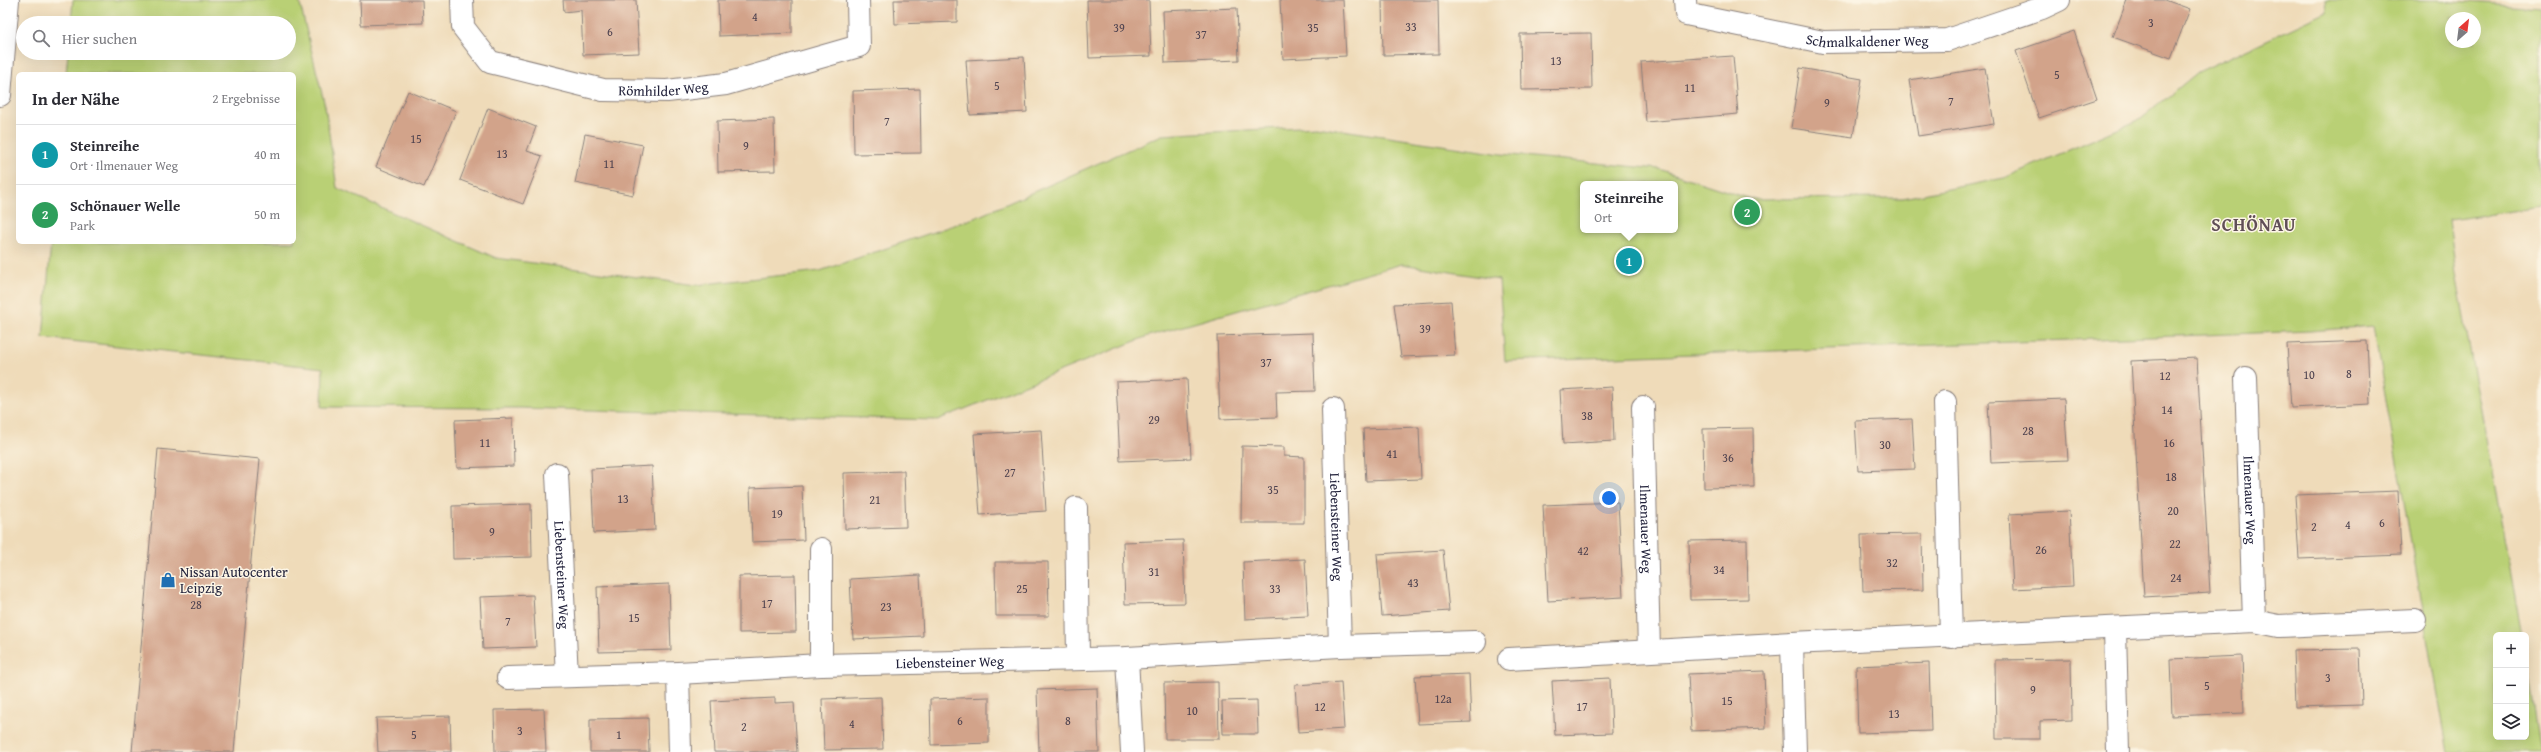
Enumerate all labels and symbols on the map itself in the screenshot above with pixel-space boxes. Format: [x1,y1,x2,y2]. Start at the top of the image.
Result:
house number: 4 [752,8,758,25]
north arrow [2445,12,2481,48]
house number: 3 [2148,14,2154,31]
house number: 33 [1405,18,1417,35]
house number: 39 [1113,19,1125,36]
house number: 35 [1307,19,1319,36]
house number: 6 [607,23,613,40]
house number: 37 [1195,26,1207,43]
street label: Schmalkaldener Weg [1804,29,1929,53]
house number: 13 [1550,52,1562,69]
house number: 5 [2054,66,2060,83]
street label: Römhilder Weg [618,76,709,101]
house number: 5 [994,77,1000,94]
house number: 11 [1684,79,1696,96]
house number: 7 [1948,93,1954,110]
house number: 9 [1824,94,1830,111]
house number: 7 [884,113,890,130]
house number: 15 [410,130,422,147]
house number: 9 [743,137,749,154]
house number: 13 [496,145,508,162]
house number: 11 [603,155,615,172]
pin: 2 [1734,197,1760,227]
district label: SCHÖNAU [2211,211,2297,238]
pin: 1 [1616,246,1642,276]
house number: 39 [1419,320,1431,337]
house number: 37 [1260,354,1272,371]
house number: 8 [2346,365,2352,382]
house number: 10 [2303,366,2315,383]
house number: 12 [2159,367,2171,384]
house number: 14 [2161,401,2173,418]
house number: 38 [1581,407,1593,424]
house number: 29 [1148,411,1160,428]
house number: 28 [2022,422,2034,439]
house number: 11 [479,434,491,451]
house number: 16 [2163,434,2175,451]
house number: 30 [1879,436,1891,453]
house number: 41 [1386,445,1398,462]
house number: 36 [1722,449,1734,466]
street label: Ilmenauer Weg [2239,455,2261,545]
house number: 27 [1004,464,1016,481]
house number: 18 [2165,468,2177,485]
street label: Liebensteiner Weg [1325,473,1348,581]
house number: 35 [1267,481,1279,498]
street label: Ilmenauer Weg [1635,484,1657,574]
your location [1599,488,1619,508]
house number: 13 [617,490,629,507]
house number: 21 [869,491,881,508]
house number: 20 [2167,502,2179,519]
house number: 19 [771,505,783,522]
house number: 6 [2379,514,2385,531]
house number: 4 [2345,516,2351,533]
house number: 2 [2311,518,2317,535]
street label: Liebensteiner Weg [549,520,575,629]
house number: 9 [489,523,495,540]
house number: 22 [2169,535,2181,552]
house number: 26 [2035,541,2047,558]
house number: 42 [1577,542,1589,559]
house number: 32 [1886,554,1898,571]
house number: 34 [1713,561,1725,578]
place label: Nissan Autocenter Leipzig [180,562,288,598]
house number: 31 [1148,563,1160,580]
house number: 24 [2170,569,2182,586]
shop icon: Nissan Autocenter Leipzig [159,571,177,589]
house number: 43 [1407,574,1419,591]
house number: 25 [1016,580,1028,597]
house number: 33 [1269,580,1281,597]
house number: 17 [761,595,773,612]
house number: 28 [190,596,202,613]
house number: 23 [880,598,892,615]
house number: 15 [628,609,640,626]
house number: 7 [505,613,511,630]
street label: Liebensteiner Weg [895,651,1004,673]
house number: 3 [2325,669,2331,686]
house number: 5 [2204,677,2210,694]
house number: 9 [2030,681,2036,698]
house number: 12a [1434,690,1452,707]
house number: 15 [1721,692,1733,709]
house number: 12 [1314,698,1326,715]
house number: 17 [1576,698,1588,715]
house number: 10 [1186,702,1198,719]
house number: 13 [1888,705,1900,722]
house number: 6 [957,712,963,729]
house number: 8 [1065,712,1071,729]
house number: 4 [849,715,855,732]
house number: 2 [741,718,747,735]
house number: 3 [517,722,523,739]
house number: 5 [411,726,417,743]
house number: 1 [616,726,622,743]

